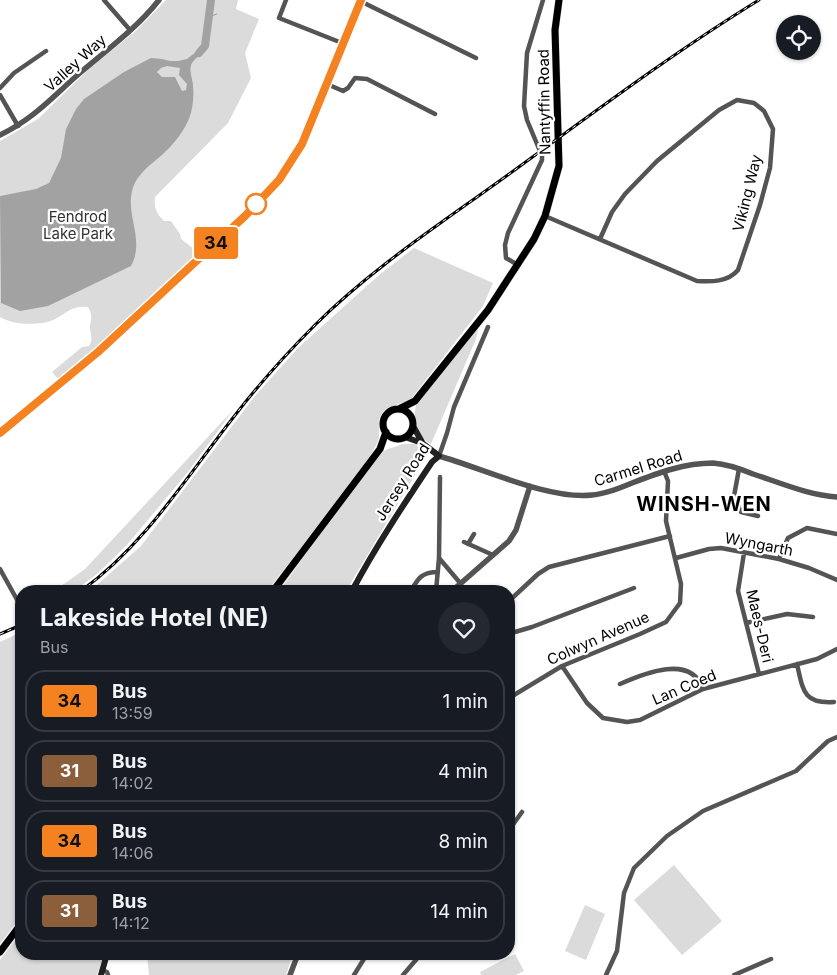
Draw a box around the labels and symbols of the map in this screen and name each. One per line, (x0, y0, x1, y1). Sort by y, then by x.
street label: Valley Way (40, 30, 110, 96)
street label: Nantyffin Road (534, 49, 554, 155)
street label: Viking Way (728, 152, 766, 234)
unlabelled marker (245, 193, 267, 215)
park label: Fendrod Lake Park (43, 207, 114, 243)
line badge: 34 (194, 227, 238, 259)
street label: Jersey Road (371, 440, 433, 524)
street label: Carmel Road (592, 446, 684, 490)
district label: WINSH-WEN (636, 492, 772, 516)
street label: Wyngarth (723, 528, 795, 560)
street label: Maes-Deri (742, 588, 778, 664)
street label: Colwyn Avenue (544, 607, 652, 669)
street label: Lan Coed (649, 665, 719, 709)

